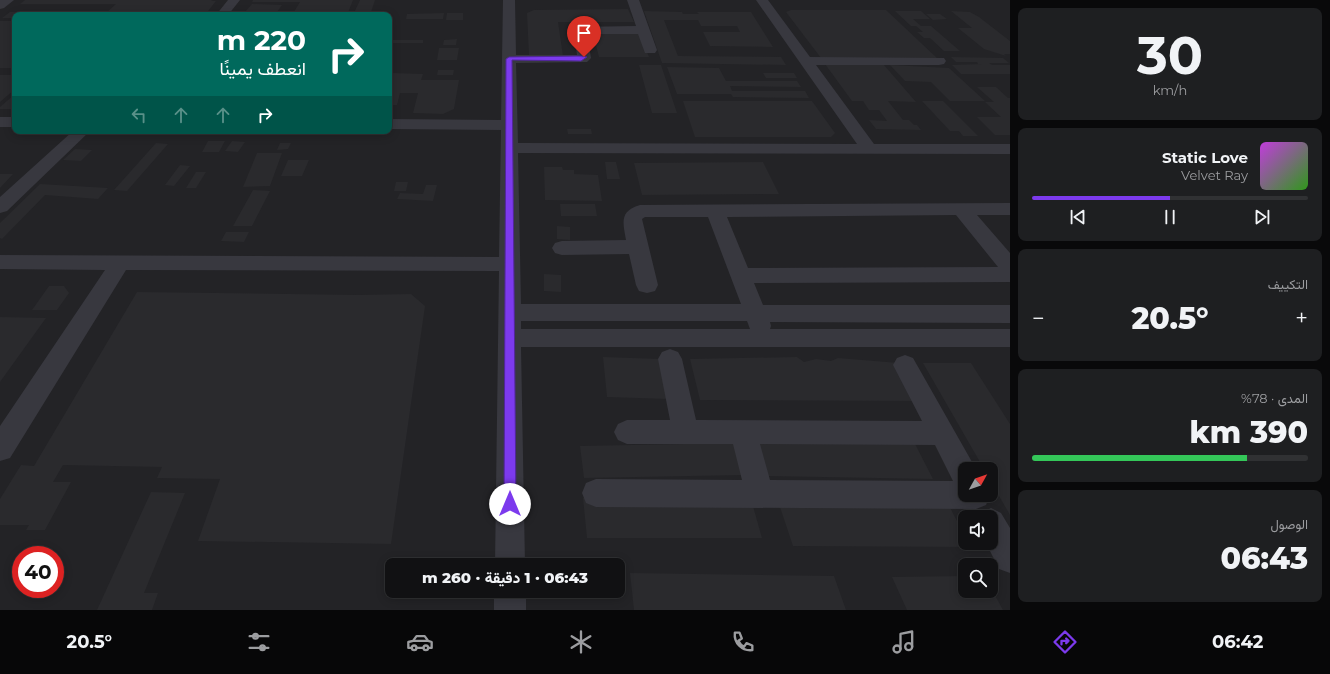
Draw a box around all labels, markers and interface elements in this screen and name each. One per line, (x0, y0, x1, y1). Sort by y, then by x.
pin (567, 16, 601, 57)
icon: arrive (573, 22, 595, 44)
text: 220 m (217, 23, 306, 57)
text: 30 (1137, 24, 1203, 87)
icon: right (320, 28, 372, 80)
text: انعطف يمينًا (220, 58, 306, 80)
text: km/h (1153, 82, 1187, 98)
icon: left (128, 104, 150, 126)
icon: ahead (170, 104, 192, 126)
icon: ahead (212, 104, 234, 126)
icon: right (254, 104, 276, 126)
text: Static Love (1162, 148, 1248, 167)
text: Velvet Ray (1181, 167, 1248, 183)
icon: previous (1067, 206, 1089, 228)
icon: pause (1159, 206, 1181, 228)
icon: next (1251, 206, 1273, 228)
text: التكييف (1268, 276, 1308, 292)
text: 20.5° (1131, 300, 1209, 337)
text: − (1032, 305, 1045, 332)
text: + (1295, 305, 1308, 332)
text: المدى · 78% (1241, 390, 1308, 406)
text: 390 km (1190, 414, 1308, 451)
north arrow (958, 462, 998, 502)
map controls (958, 462, 998, 598)
position arrow (489, 483, 531, 525)
button: sound (958, 510, 998, 550)
text: الوصول (1270, 516, 1308, 532)
text: 06:43 (1221, 540, 1308, 577)
speed limit sign: 40 (12, 546, 64, 598)
button: search (958, 558, 998, 598)
text: 06:43 · 1 دقيقة · 260 m (422, 568, 588, 587)
icon: filters (245, 628, 273, 656)
icon: car (406, 628, 434, 656)
icon: climate (567, 628, 595, 656)
icon: phone (729, 628, 757, 656)
icon: music (890, 628, 918, 656)
icon: directions (1051, 628, 1079, 656)
text: 20.5° (67, 631, 112, 653)
text: 06:42 (1212, 631, 1263, 653)

